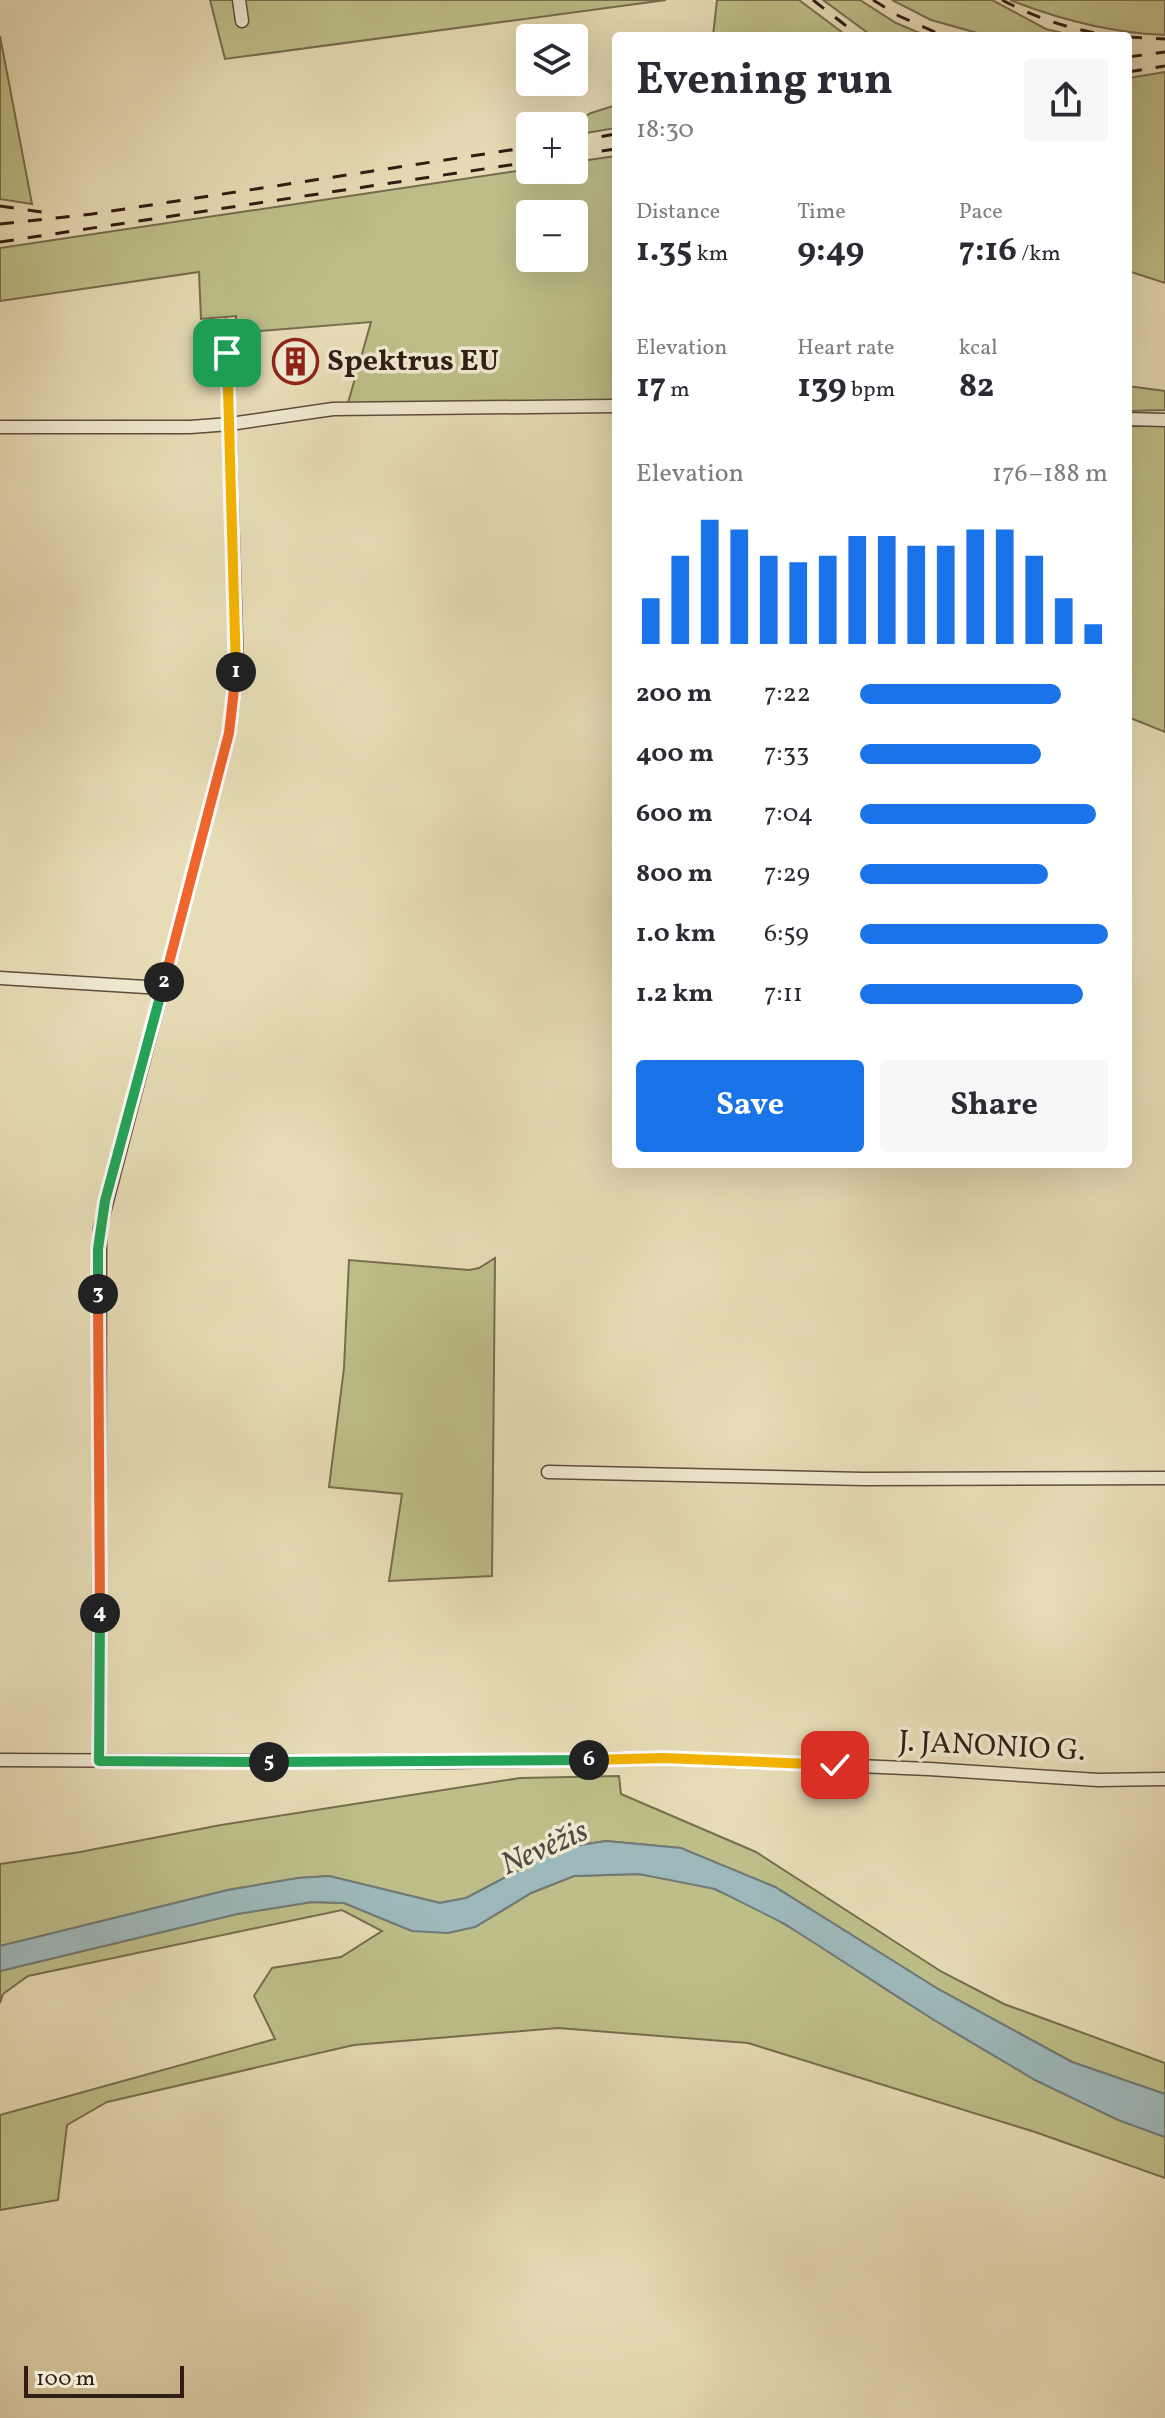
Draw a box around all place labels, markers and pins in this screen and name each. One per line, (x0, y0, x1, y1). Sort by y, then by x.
pin (193, 319, 261, 387)
building icon: Spektrus EU (272, 338, 320, 386)
place label: Spektrus EU (327, 341, 499, 383)
pin: 1 (216, 652, 256, 692)
pin: 2 (144, 962, 184, 1002)
pin: 3 (78, 1274, 118, 1314)
pin: 4 (80, 1593, 120, 1633)
pin (801, 1731, 869, 1799)
pin: 6 (569, 1740, 609, 1780)
pin: 5 (249, 1742, 289, 1782)

